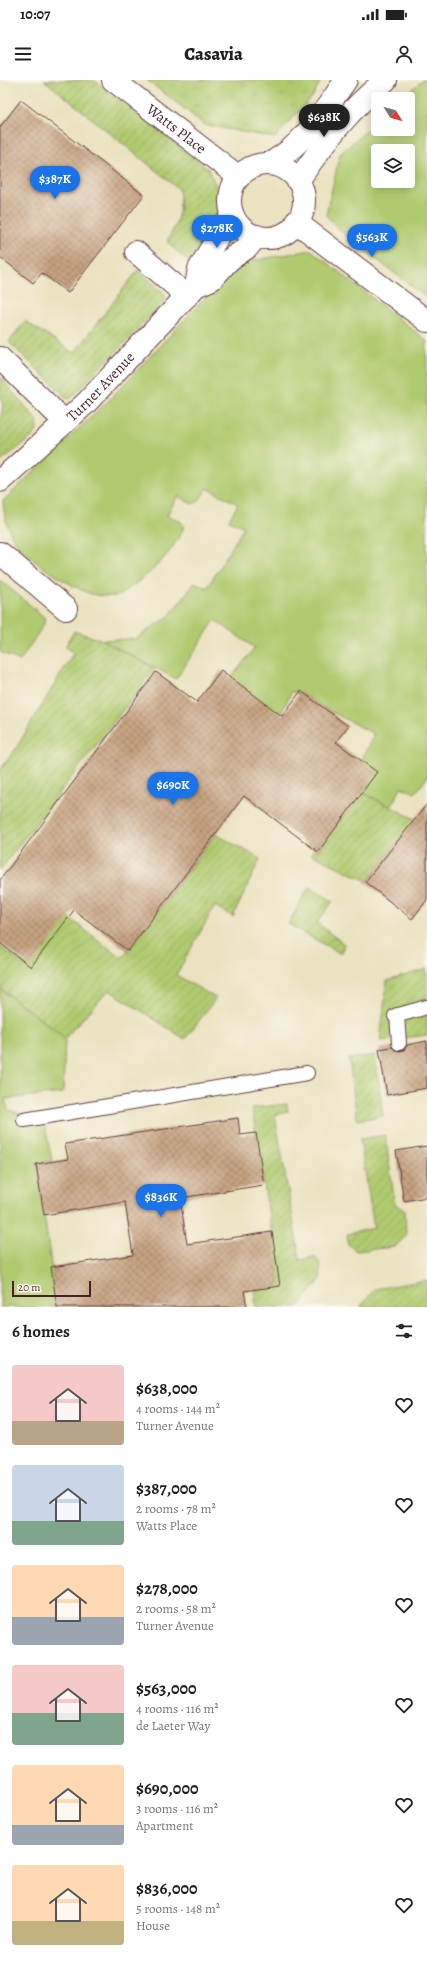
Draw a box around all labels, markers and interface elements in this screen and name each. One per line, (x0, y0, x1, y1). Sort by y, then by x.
text: 10:07 (20, 4, 50, 24)
text: Casavia (184, 42, 243, 66)
icon: menu (12, 43, 34, 65)
icon: person (393, 43, 415, 65)
north arrow (371, 92, 415, 136)
map controls (371, 92, 415, 188)
street label: Watts Place (142, 99, 211, 158)
pin: $638K (296, 104, 352, 138)
text: $638K (308, 108, 340, 125)
button: layers (371, 144, 415, 188)
pin: $387K (27, 166, 83, 200)
text: $387K (39, 170, 71, 187)
pin: $278K (189, 215, 245, 249)
text: $278K (201, 219, 233, 236)
pin: $563K (344, 224, 400, 258)
text: $563K (356, 228, 388, 245)
street label: Turner Avenue (62, 347, 139, 426)
pin: $690K (145, 772, 201, 806)
text: $690K (156, 776, 190, 793)
pin: $836K (133, 1184, 189, 1218)
text: $836K (145, 1188, 177, 1205)
scale bar (12, 1279, 91, 1298)
text: 20 m (18, 1280, 40, 1295)
text: 6 homes (12, 1320, 70, 1343)
icon: filters (393, 1320, 415, 1342)
text: $638,000 (136, 1377, 198, 1400)
icon: home (44, 1381, 92, 1429)
icon: heart (393, 1394, 415, 1416)
text: 4 rooms · 144 m² (136, 1400, 220, 1417)
text: Turner Avenue (136, 1417, 214, 1434)
text: $387,000 (136, 1477, 197, 1500)
icon: home (44, 1481, 92, 1529)
icon: heart (393, 1494, 415, 1516)
text: 2 rooms · 78 m² (136, 1500, 216, 1517)
text: Watts Place (136, 1517, 197, 1534)
text: $278,000 (136, 1577, 198, 1600)
icon: home (44, 1581, 92, 1629)
icon: heart (393, 1594, 415, 1616)
text: 2 rooms · 58 m² (136, 1600, 216, 1617)
text: Turner Avenue (136, 1617, 214, 1634)
text: $563,000 (136, 1677, 197, 1700)
icon: home (44, 1681, 92, 1729)
icon: heart (393, 1694, 415, 1716)
text: 4 rooms · 116 m² (136, 1700, 219, 1717)
text: de Laeter Way (136, 1717, 210, 1734)
text: $690,000 (136, 1777, 199, 1800)
icon: home (44, 1781, 92, 1829)
icon: heart (393, 1794, 415, 1816)
text: 3 rooms · 116 m² (136, 1800, 218, 1817)
text: Apartment (136, 1817, 194, 1834)
text: $836,000 (136, 1877, 198, 1900)
icon: home (44, 1881, 92, 1929)
icon: heart (393, 1894, 415, 1916)
text: 5 rooms · 148 m² (136, 1900, 220, 1917)
text: House (136, 1917, 170, 1934)

